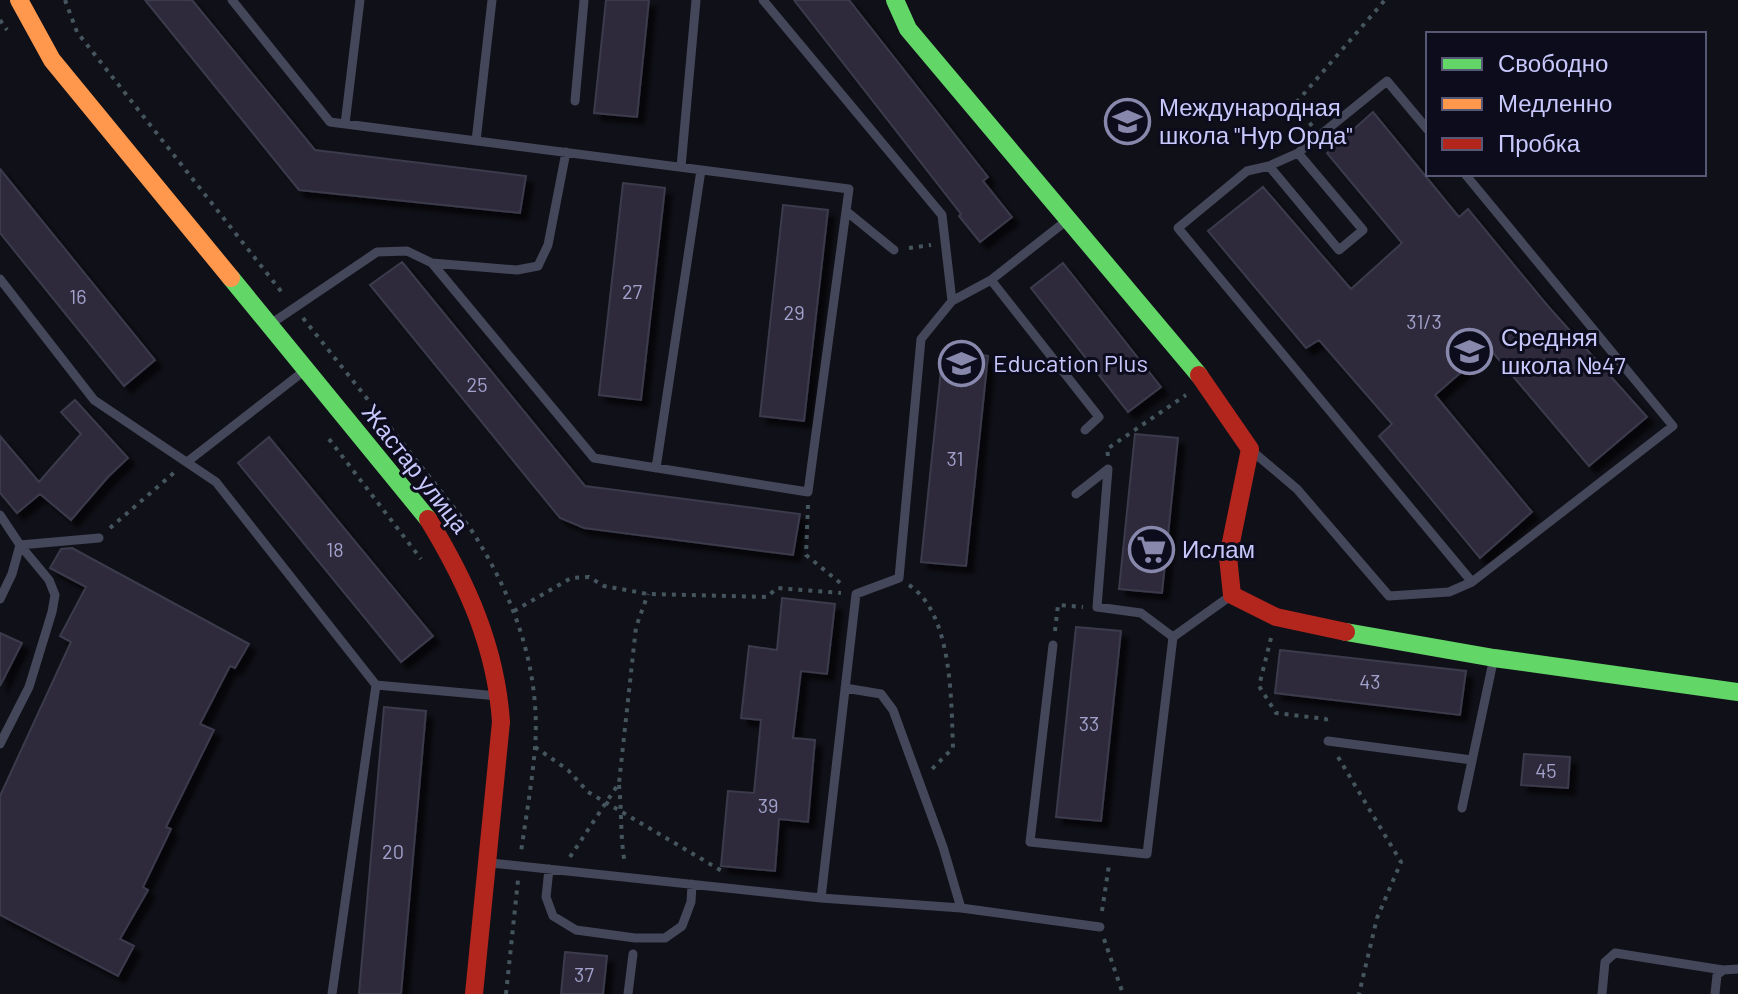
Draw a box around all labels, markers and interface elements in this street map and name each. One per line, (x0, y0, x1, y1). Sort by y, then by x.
legend (1426, 32, 1706, 176)
text: Свободно (1498, 48, 1608, 77)
text: Медленно (1498, 88, 1612, 117)
place label: Международная школа "Нур Орда" (1159, 92, 1353, 149)
school or university icon: Международная школа "Нур Орда" (1104, 98, 1152, 146)
text: Пробка (1498, 128, 1581, 157)
house number: 27 (622, 279, 643, 303)
house number: 16 (69, 284, 87, 308)
house number: 29 (783, 300, 805, 324)
house number: 31/3 (1406, 309, 1442, 333)
place label: Средняя школа №47 (1501, 322, 1626, 379)
school or university icon: Средняя школа №47 (1446, 328, 1494, 376)
school or university icon: Education Plus (938, 340, 986, 388)
place label: Education Plus (993, 348, 1148, 377)
house number: 25 (467, 372, 488, 396)
street label: Жастар улица (357, 398, 476, 539)
house number: 31 (946, 446, 964, 470)
supermarket icon: Ислам (1127, 526, 1175, 574)
place label: Ислам (1182, 534, 1255, 563)
house number: 18 (326, 537, 344, 561)
house number: 43 (1359, 669, 1381, 693)
house number: 33 (1079, 711, 1099, 735)
house number: 45 (1535, 758, 1557, 782)
house number: 39 (758, 793, 778, 817)
house number: 20 (382, 839, 404, 863)
house number: 37 (574, 962, 594, 986)

